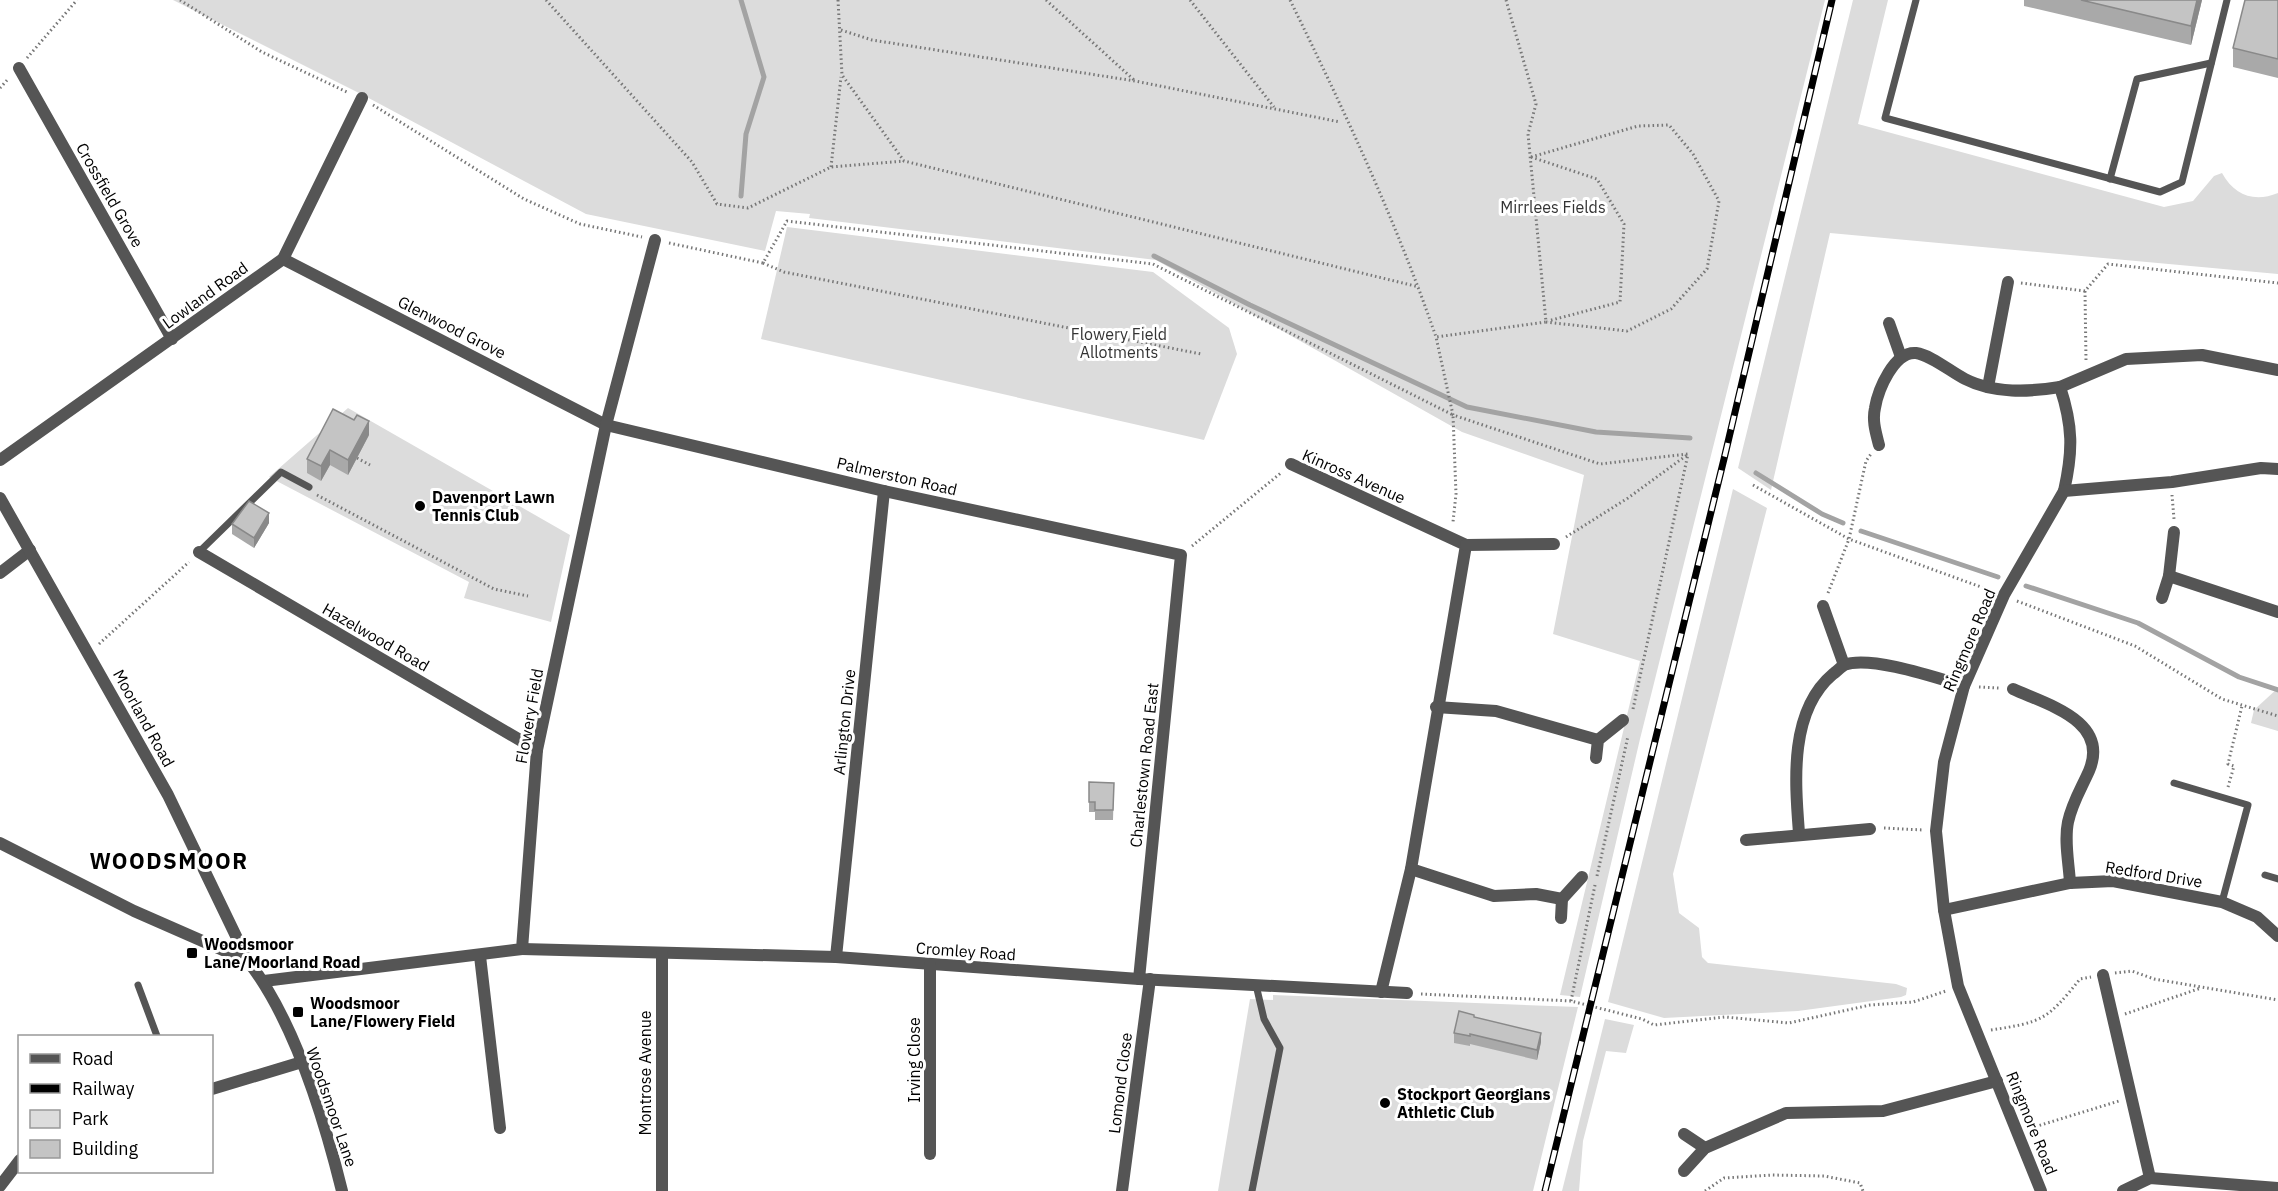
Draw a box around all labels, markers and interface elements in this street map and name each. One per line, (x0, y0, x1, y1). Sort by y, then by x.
street label: Crossfield Grove (72, 139, 148, 251)
park label: Mirrlees Fields (1500, 197, 1606, 217)
street label: Lowland Road (158, 257, 252, 333)
street label: Glenwood Grove (395, 291, 510, 363)
park label: Flowery Field Allotments (1071, 324, 1167, 362)
street label: Kinross Avenue (1299, 444, 1409, 508)
street label: Palmerston Road (835, 452, 959, 500)
place label: Davenport Lawn Tennis Club (432, 487, 555, 525)
marker: Davenport Lawn Tennis Club (413, 499, 427, 513)
street label: Ringmore Road (1938, 586, 2000, 694)
street label: Hazelwood Road (319, 598, 433, 676)
street label: Moorland Road (109, 666, 179, 770)
street label: Flowery Field (511, 667, 547, 765)
street label: Arlington Drive (828, 668, 860, 776)
street label: Charlestown Road East (1125, 682, 1163, 848)
district label: WOODSMOOR (89, 846, 249, 875)
street label: Redford Drive (2104, 856, 2204, 892)
place label: Woodsmoor Lane/Moorland Road (204, 934, 361, 972)
street label: Cromley Road (915, 938, 1017, 964)
marker: Woodsmoor Lane/Moorland Road (185, 946, 199, 960)
place label: Woodsmoor Lane/Flowery Field (310, 993, 455, 1031)
marker: Woodsmoor Lane/Flowery Field (291, 1005, 305, 1019)
street label: Montrose Avenue (635, 1010, 655, 1136)
street label: Irving Close (904, 1017, 924, 1103)
street label: Lomond Close (1104, 1031, 1136, 1135)
legend (18, 1035, 213, 1173)
street label: Woodsmoor Lane (302, 1045, 362, 1170)
text: Road (72, 1047, 113, 1070)
street label: Ringmore Road (2002, 1068, 2062, 1178)
text: Railway (72, 1077, 134, 1100)
place label: Stockport Georgians Athletic Club (1397, 1084, 1551, 1122)
marker: Stockport Georgians Athletic Club (1378, 1096, 1392, 1110)
text: Park (72, 1107, 109, 1130)
text: Building (72, 1137, 139, 1160)

